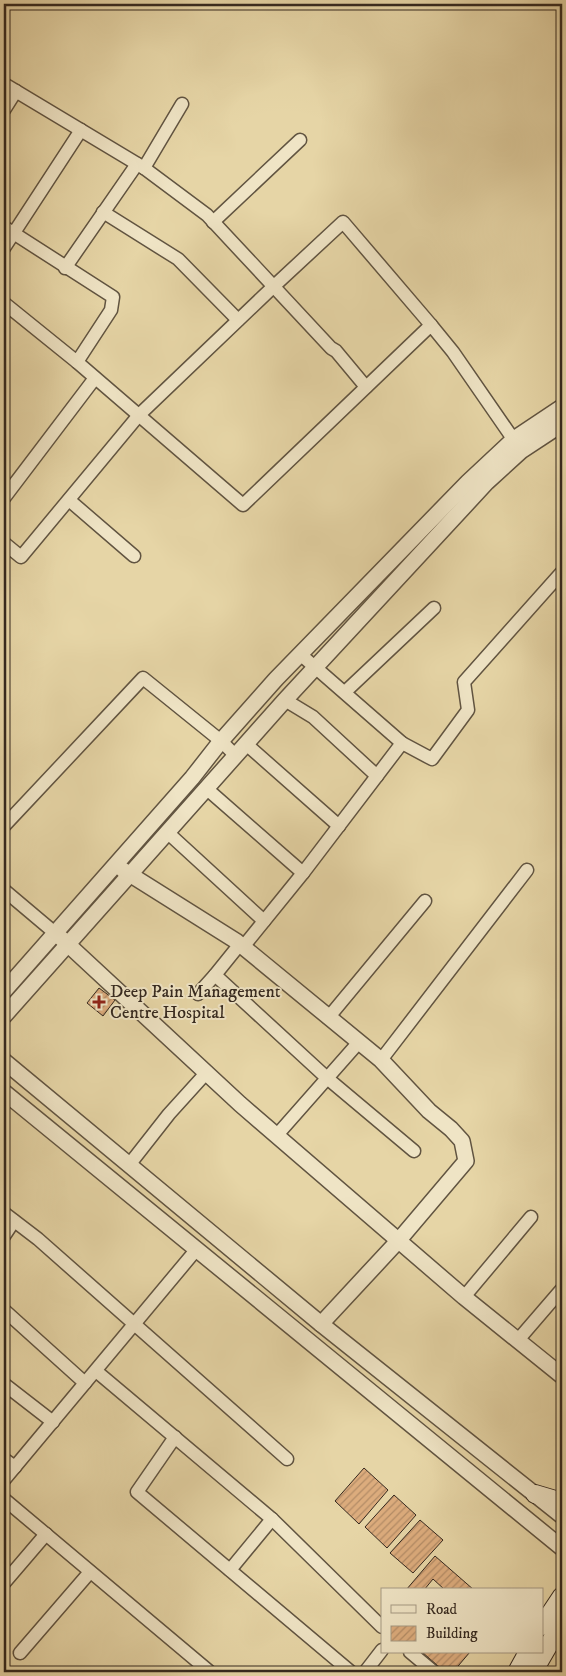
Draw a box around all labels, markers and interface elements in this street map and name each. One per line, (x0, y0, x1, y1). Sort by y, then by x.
place label: Deep Pain Management Centre Hospital (110, 981, 281, 1024)
marker: Deep Pain Management Centre Hospital (92, 995, 106, 1009)
legend (381, 1588, 544, 1654)
text: Road (426, 1600, 458, 1619)
text: Building (426, 1624, 478, 1643)

